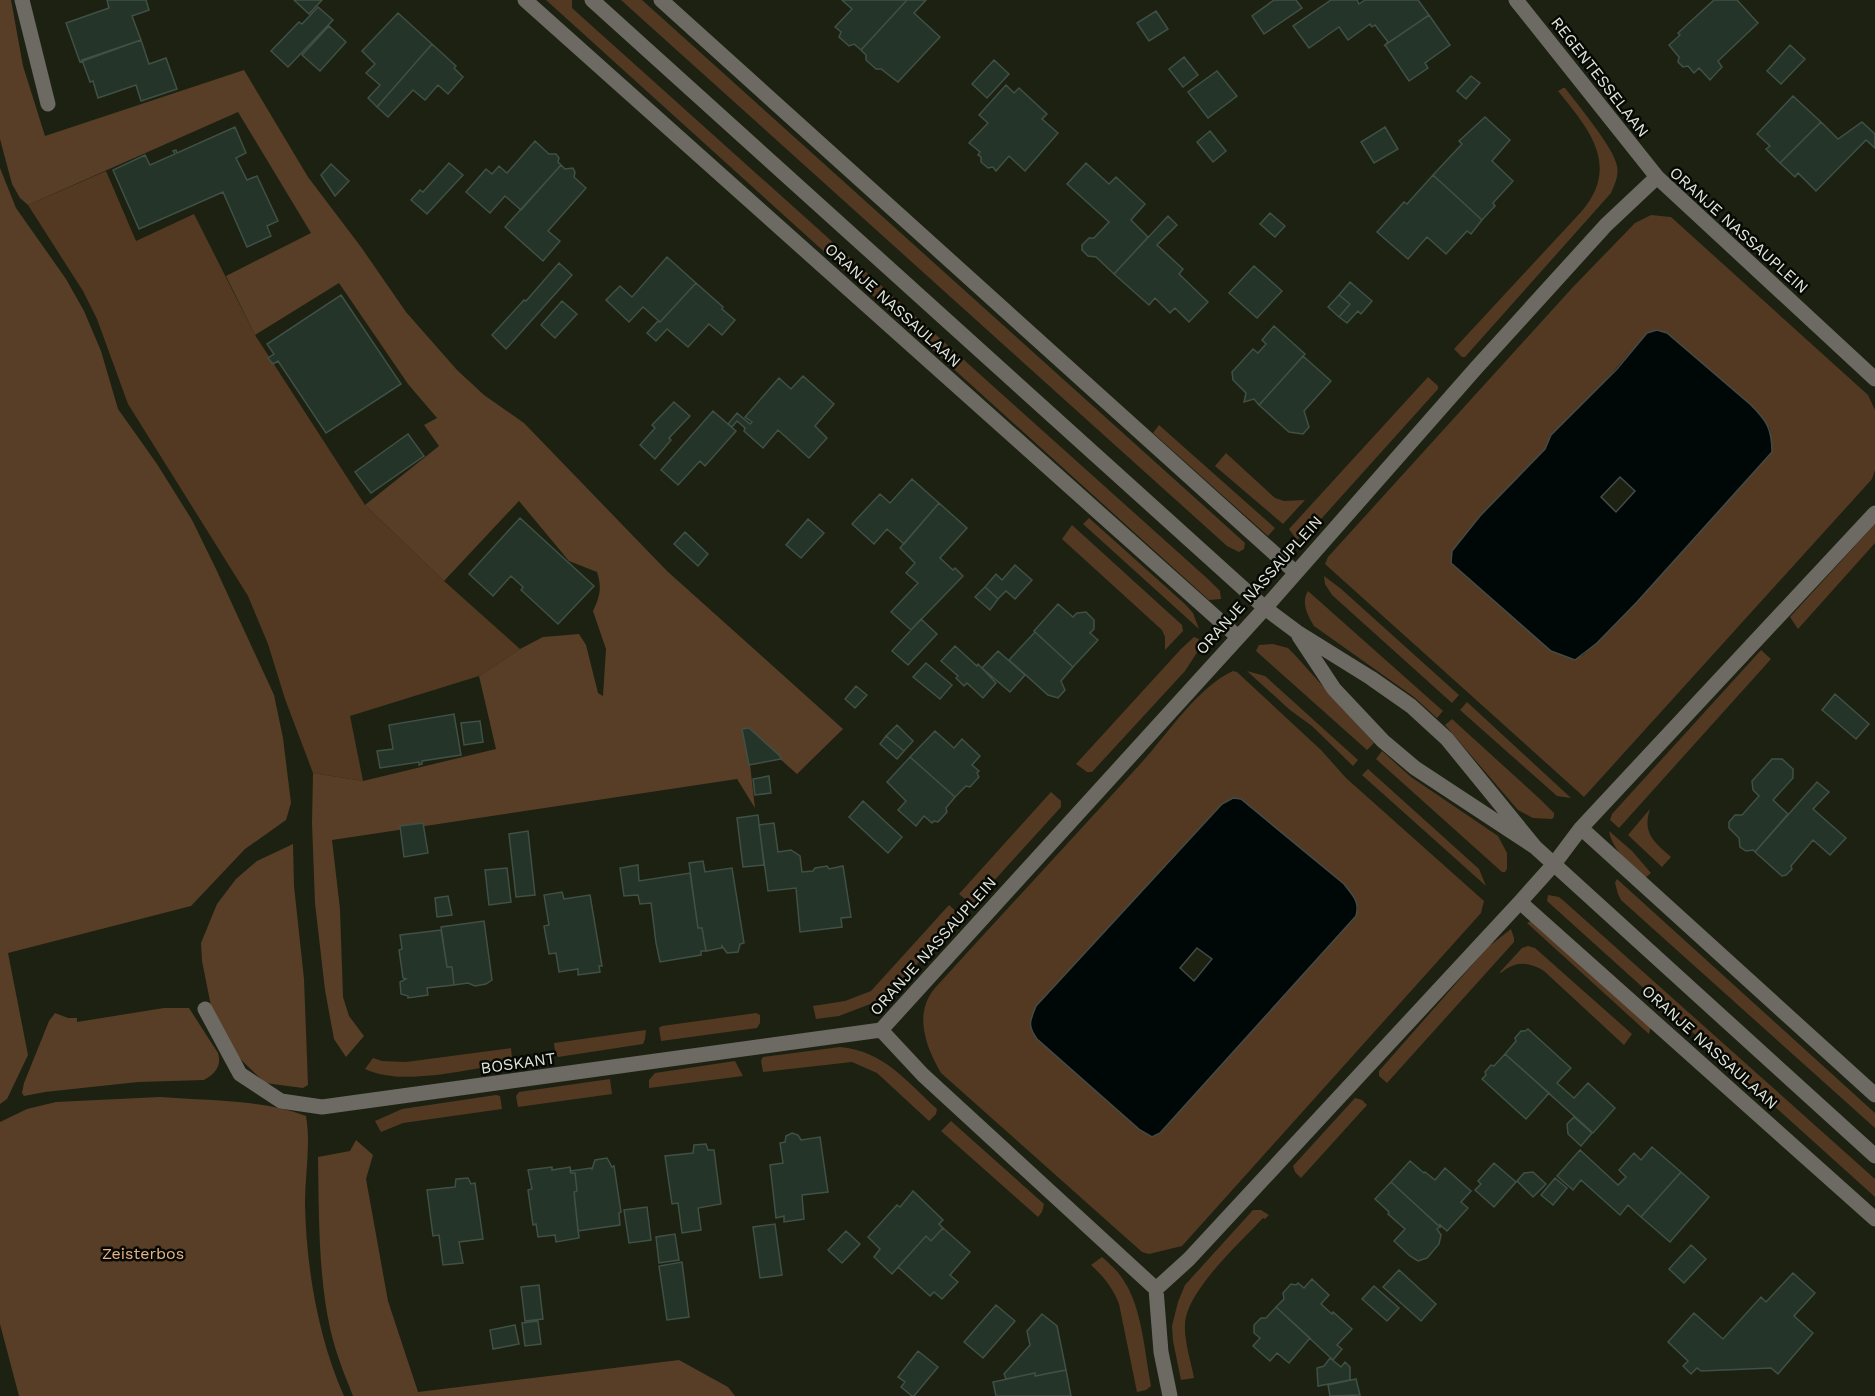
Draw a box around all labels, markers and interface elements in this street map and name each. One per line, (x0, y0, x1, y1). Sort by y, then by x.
street label: REGENTESSELAAN (1547, 13, 1653, 141)
street label: ORANJE NASSAUPLEIN (1666, 163, 1812, 297)
street label: ORANJE NASSAULAAN (821, 239, 965, 371)
street label: ORANJE NASSAUPLEIN (1192, 512, 1326, 658)
street label: ORANJE NASSAUPLEIN (866, 873, 1000, 1019)
street label: ORANJE NASSAULAAN (1638, 981, 1782, 1113)
street label: BOSKANT (479, 1048, 557, 1078)
park label: Zeisterbos (102, 1244, 184, 1263)

